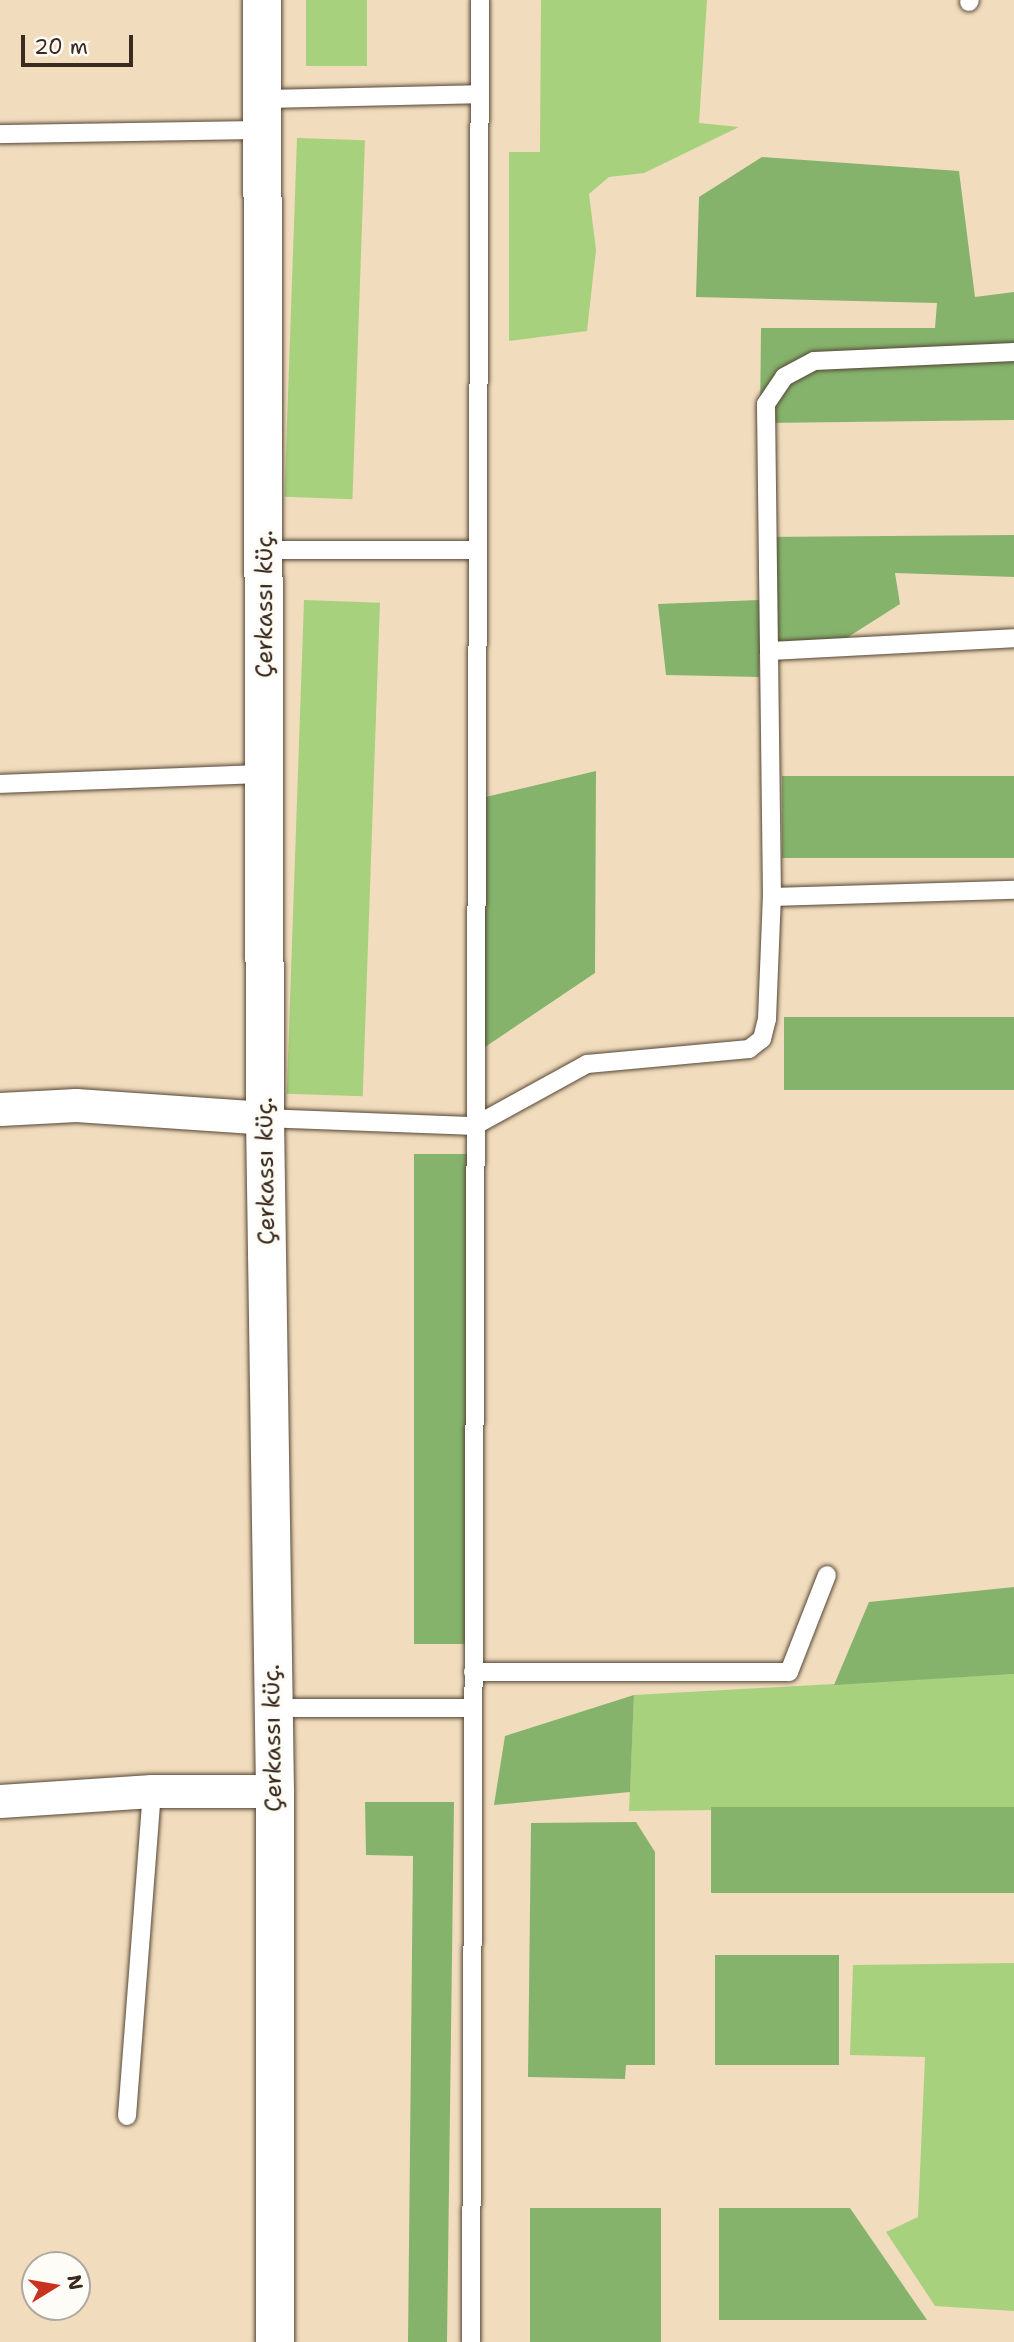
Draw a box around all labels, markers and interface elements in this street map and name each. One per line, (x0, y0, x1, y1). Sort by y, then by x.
scale bar (24, 21, 136, 65)
text: 20 m (34, 33, 88, 61)
street label: Çerkassı küç. (251, 530, 279, 678)
street label: Çerkassı küç. (250, 1097, 282, 1245)
street label: Çerkassı küç. (257, 1664, 289, 1812)
north arrow (21, 2251, 91, 2321)
text: N (61, 2273, 89, 2292)

